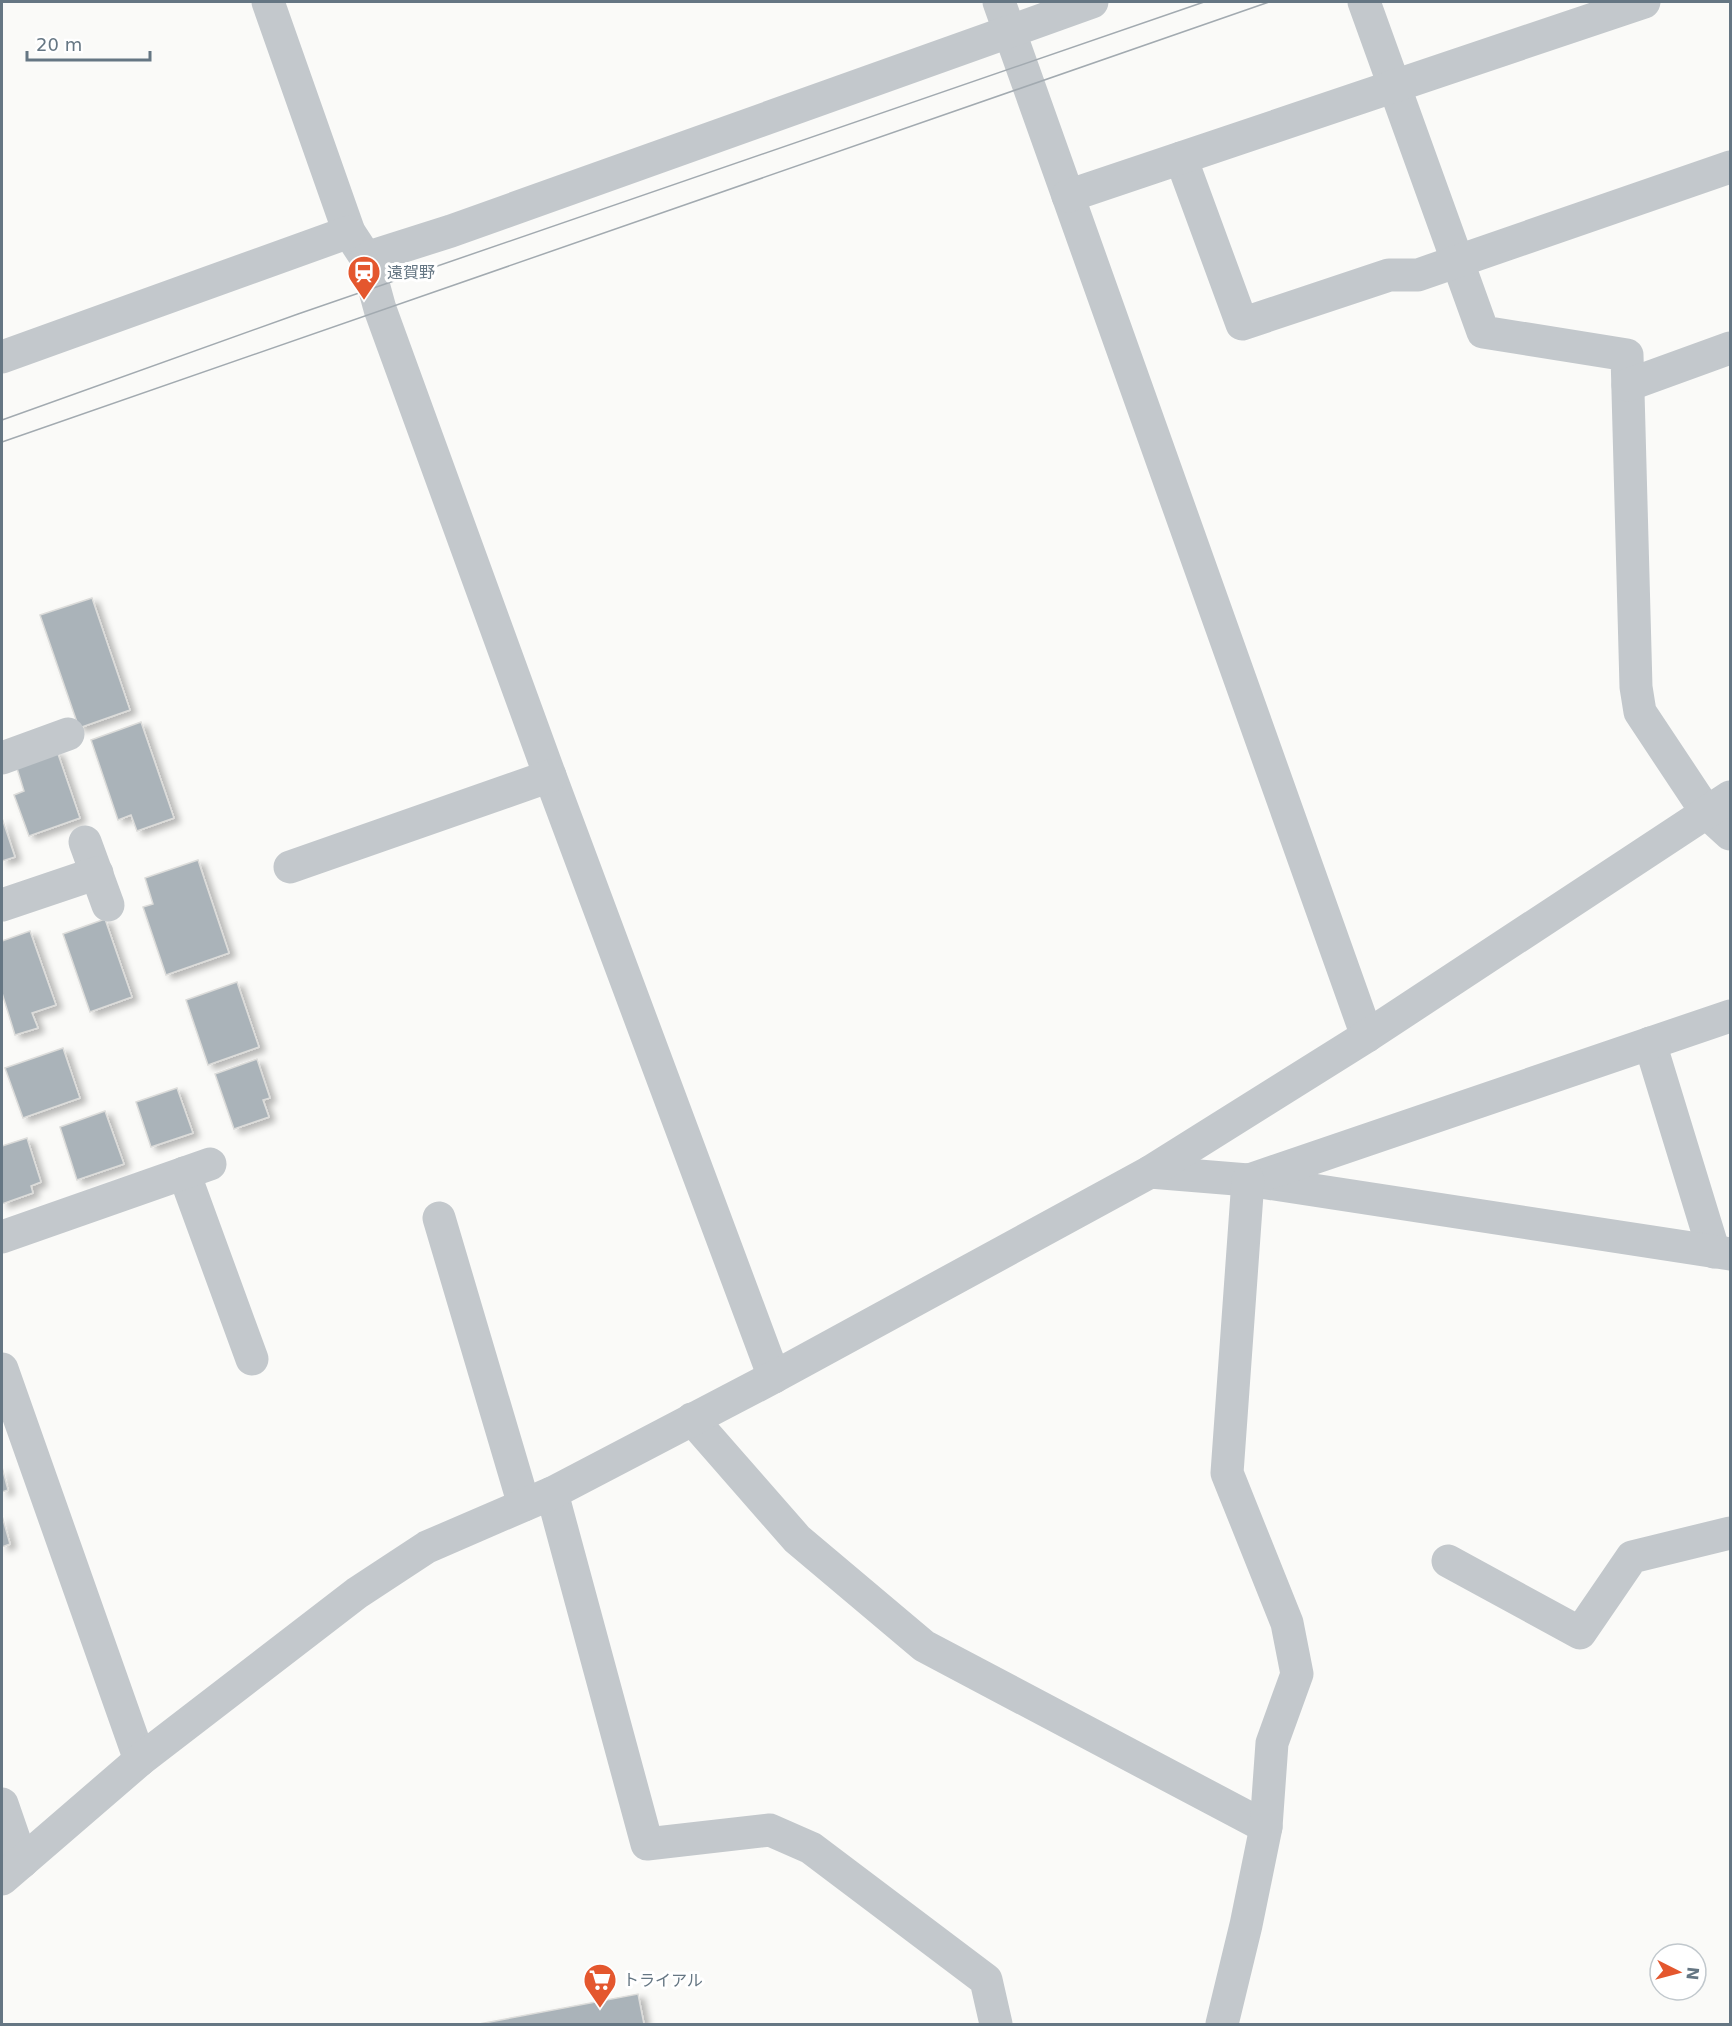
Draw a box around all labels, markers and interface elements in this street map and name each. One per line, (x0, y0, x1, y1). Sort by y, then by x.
scale bar (27, 24, 150, 62)
text: 20 m (36, 34, 82, 55)
station icon: 遠賀野 (346, 254, 382, 301)
place label: 遠賀野 (387, 263, 435, 282)
north arrow (1648, 1942, 1708, 2002)
supermarket icon: トライアル (582, 1962, 618, 2009)
text: N (1682, 1966, 1703, 1981)
place label: トライアル (623, 1971, 703, 1990)

